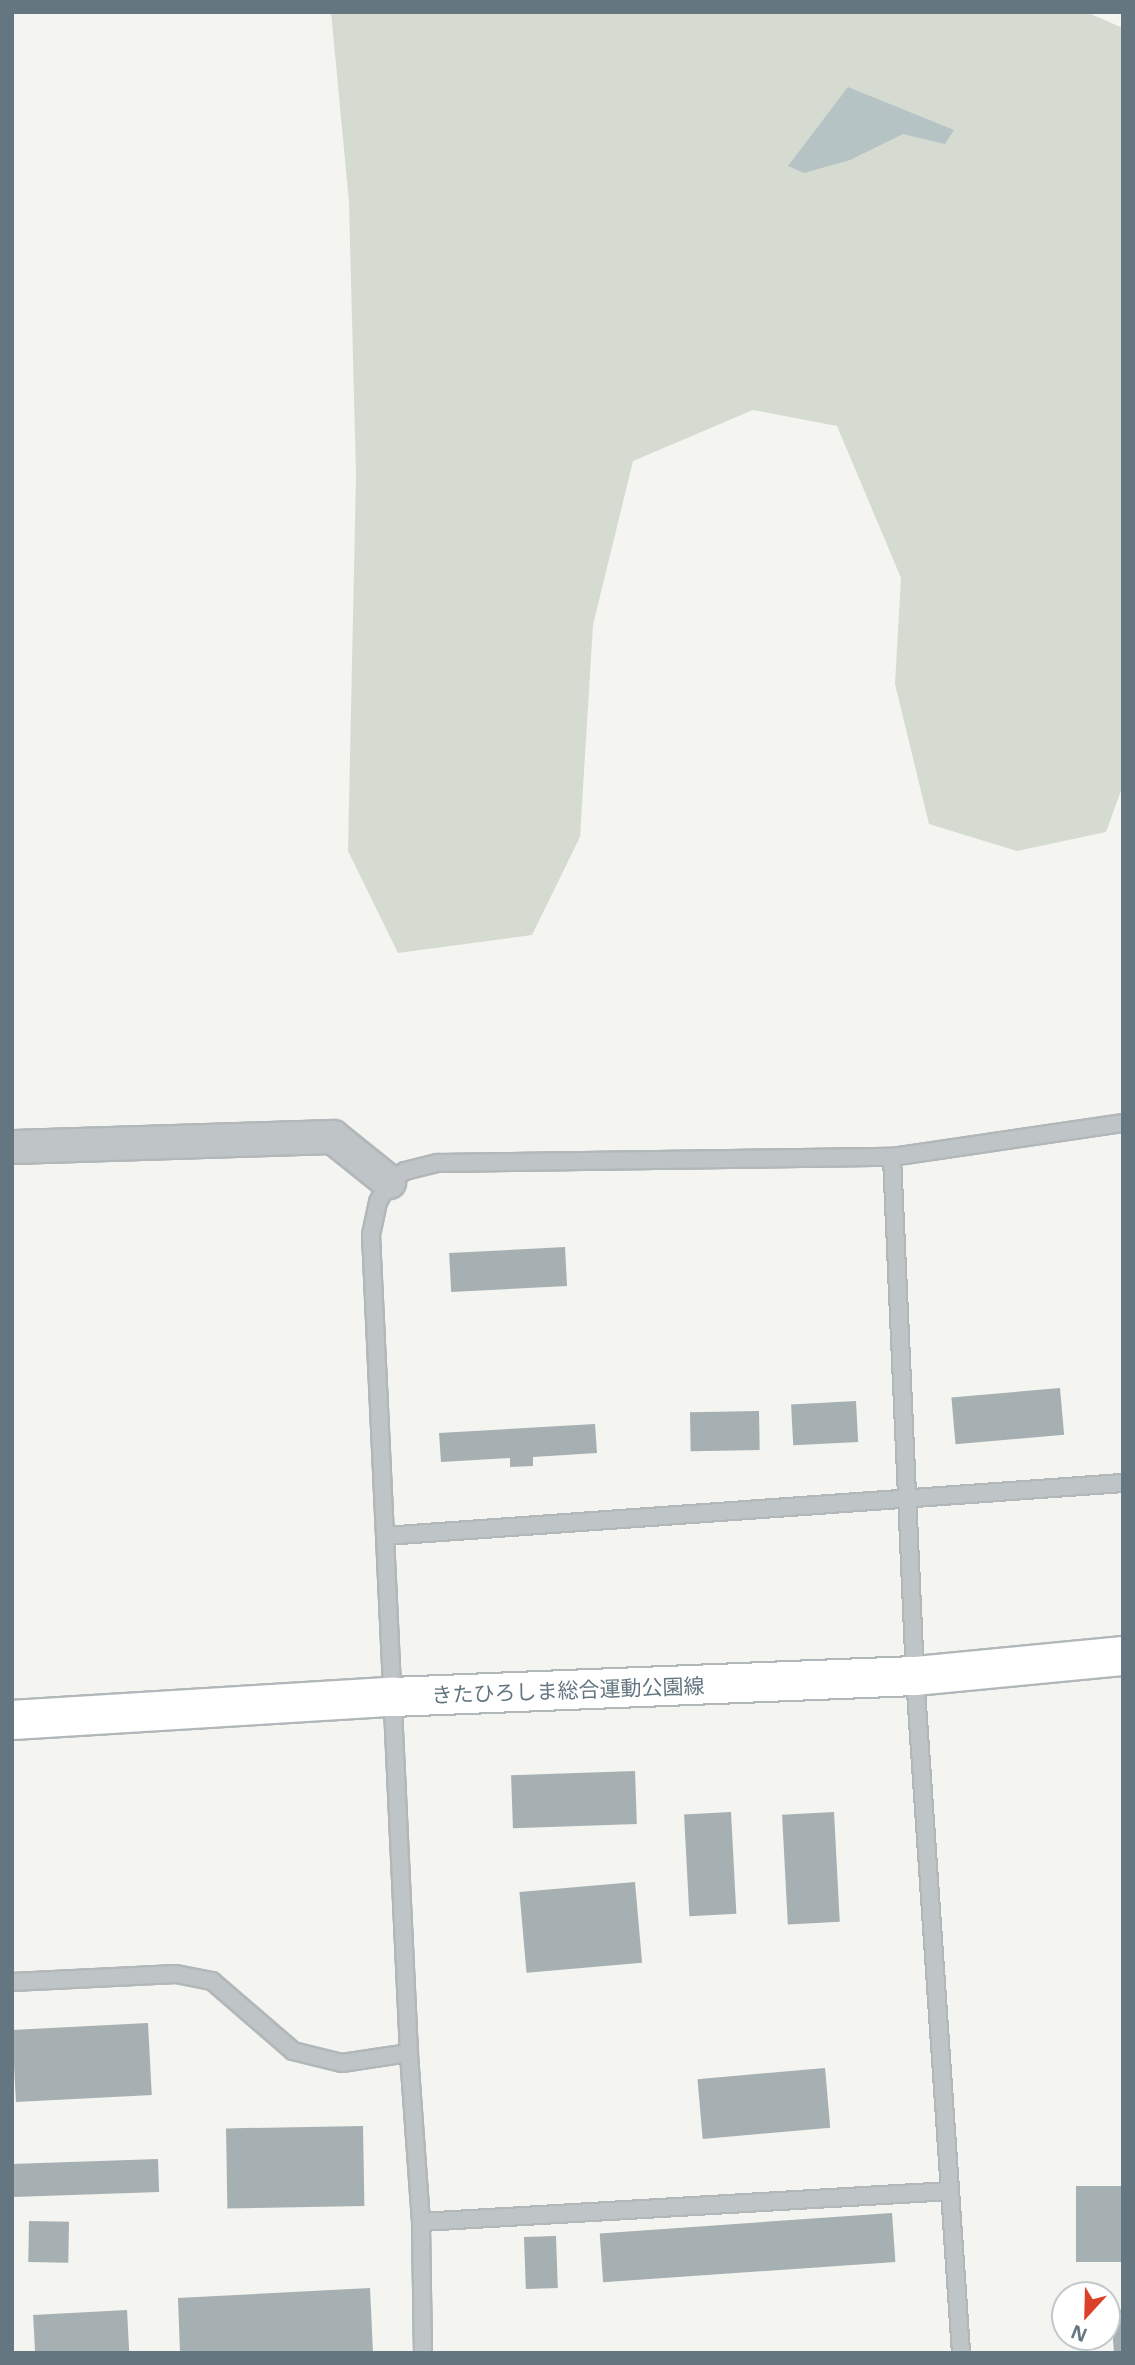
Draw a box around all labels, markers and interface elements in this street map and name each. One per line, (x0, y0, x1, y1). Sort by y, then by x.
street label: きたひろしま総合運動公園線 (431, 1673, 705, 1707)
north arrow (1051, 2281, 1121, 2351)
text: N (1067, 2319, 1091, 2349)

